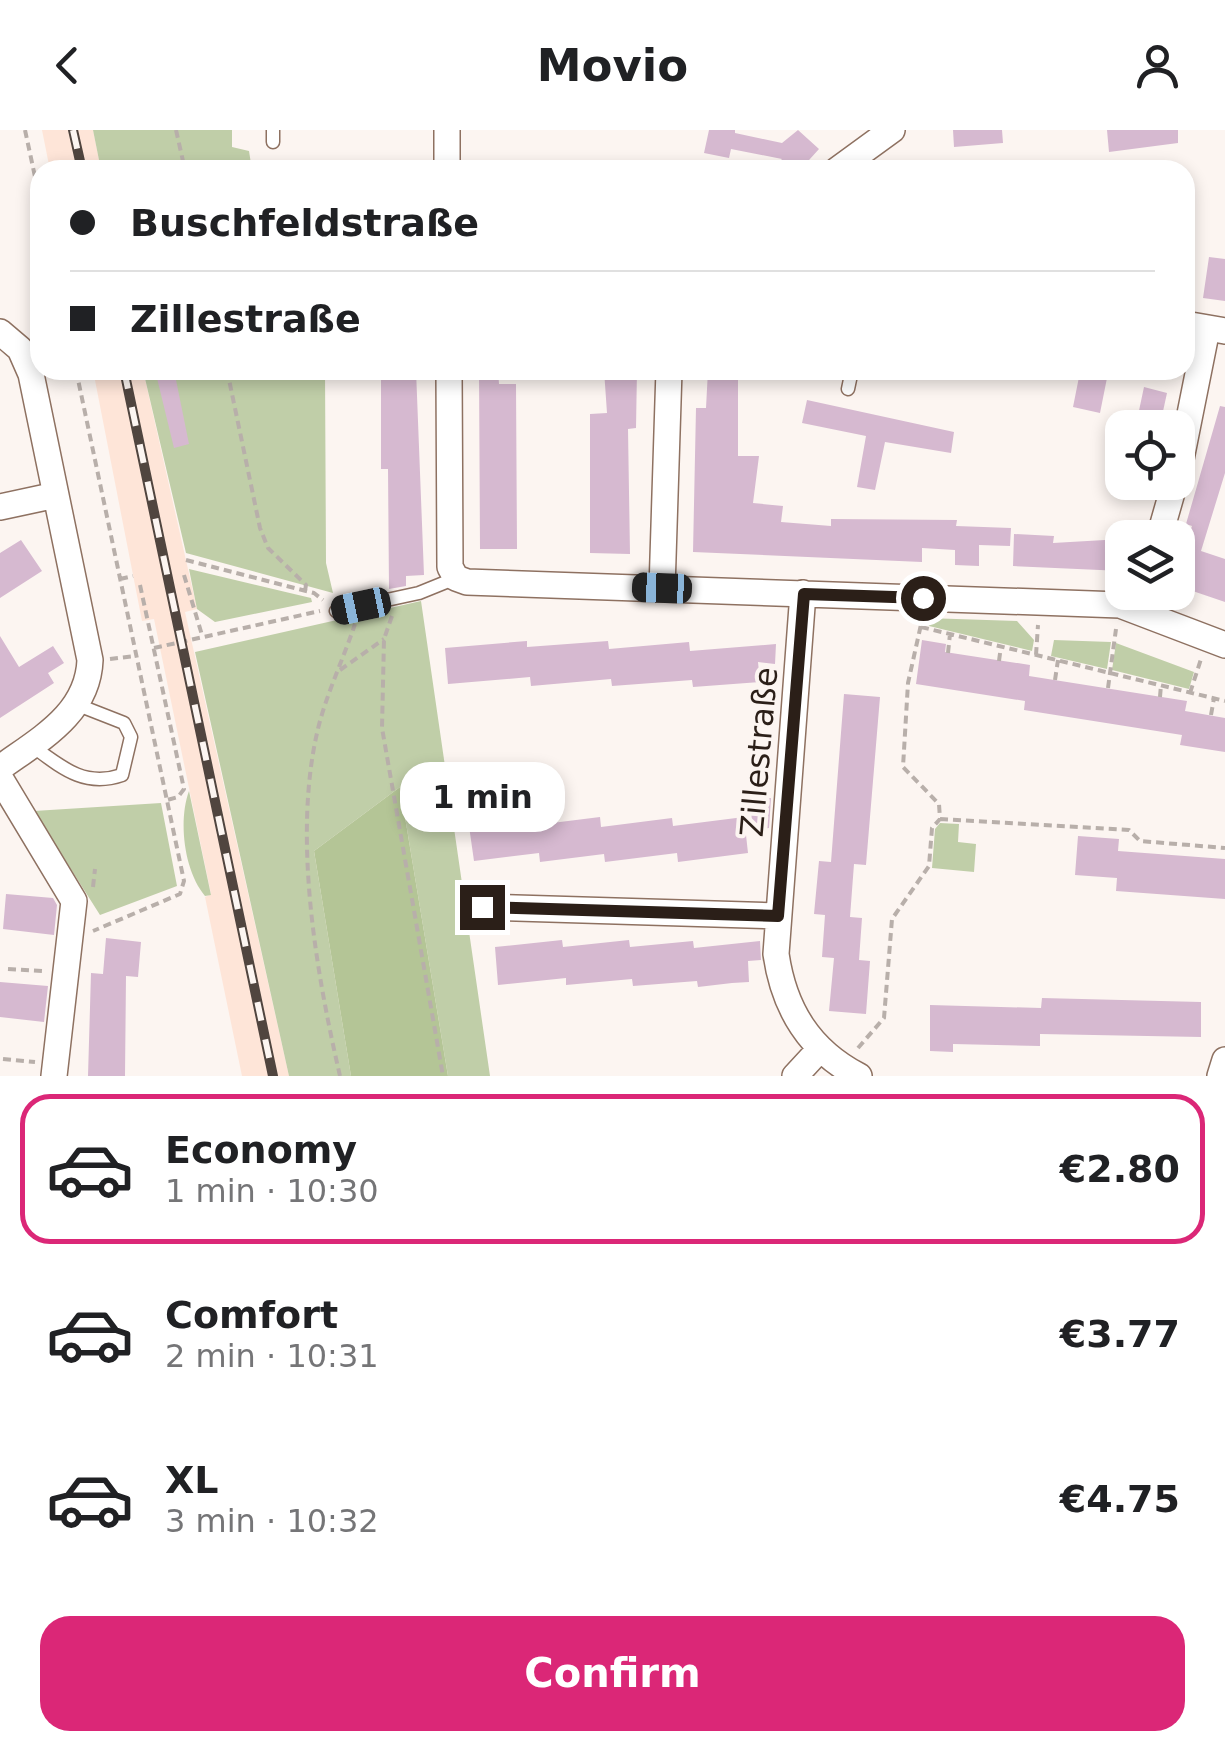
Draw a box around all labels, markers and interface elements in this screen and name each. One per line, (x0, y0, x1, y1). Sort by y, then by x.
icon: back (40, 38, 95, 93)
icon: person (1130, 38, 1185, 93)
text: Movio (537, 39, 688, 92)
text: Buschfeldstraße (130, 201, 479, 245)
text: Zillestraße (130, 297, 361, 341)
map controls (1105, 410, 1195, 610)
button: locate (1105, 410, 1195, 500)
button: layers (1105, 520, 1195, 610)
car (631, 572, 693, 604)
route start (901, 576, 946, 621)
car (329, 585, 393, 627)
street label: Zillestraße (733, 666, 785, 838)
callout: 1 min (400, 762, 564, 832)
text: 1 min (432, 778, 533, 816)
route end (460, 885, 505, 930)
icon: car (45, 1124, 135, 1214)
text: Economy (165, 1128, 357, 1172)
text: €2.80 (1060, 1147, 1180, 1191)
text: 1 min · 10:30 (165, 1172, 379, 1210)
icon: car (45, 1289, 135, 1379)
text: Comfort (165, 1293, 338, 1337)
text: €3.77 (1060, 1312, 1180, 1356)
text: 2 min · 10:31 (165, 1337, 379, 1375)
icon: car (45, 1454, 135, 1544)
text: XL (165, 1458, 219, 1502)
text: €4.75 (1060, 1477, 1180, 1521)
text: 3 min · 10:32 (165, 1502, 379, 1540)
button: Confirm (40, 1616, 1185, 1731)

